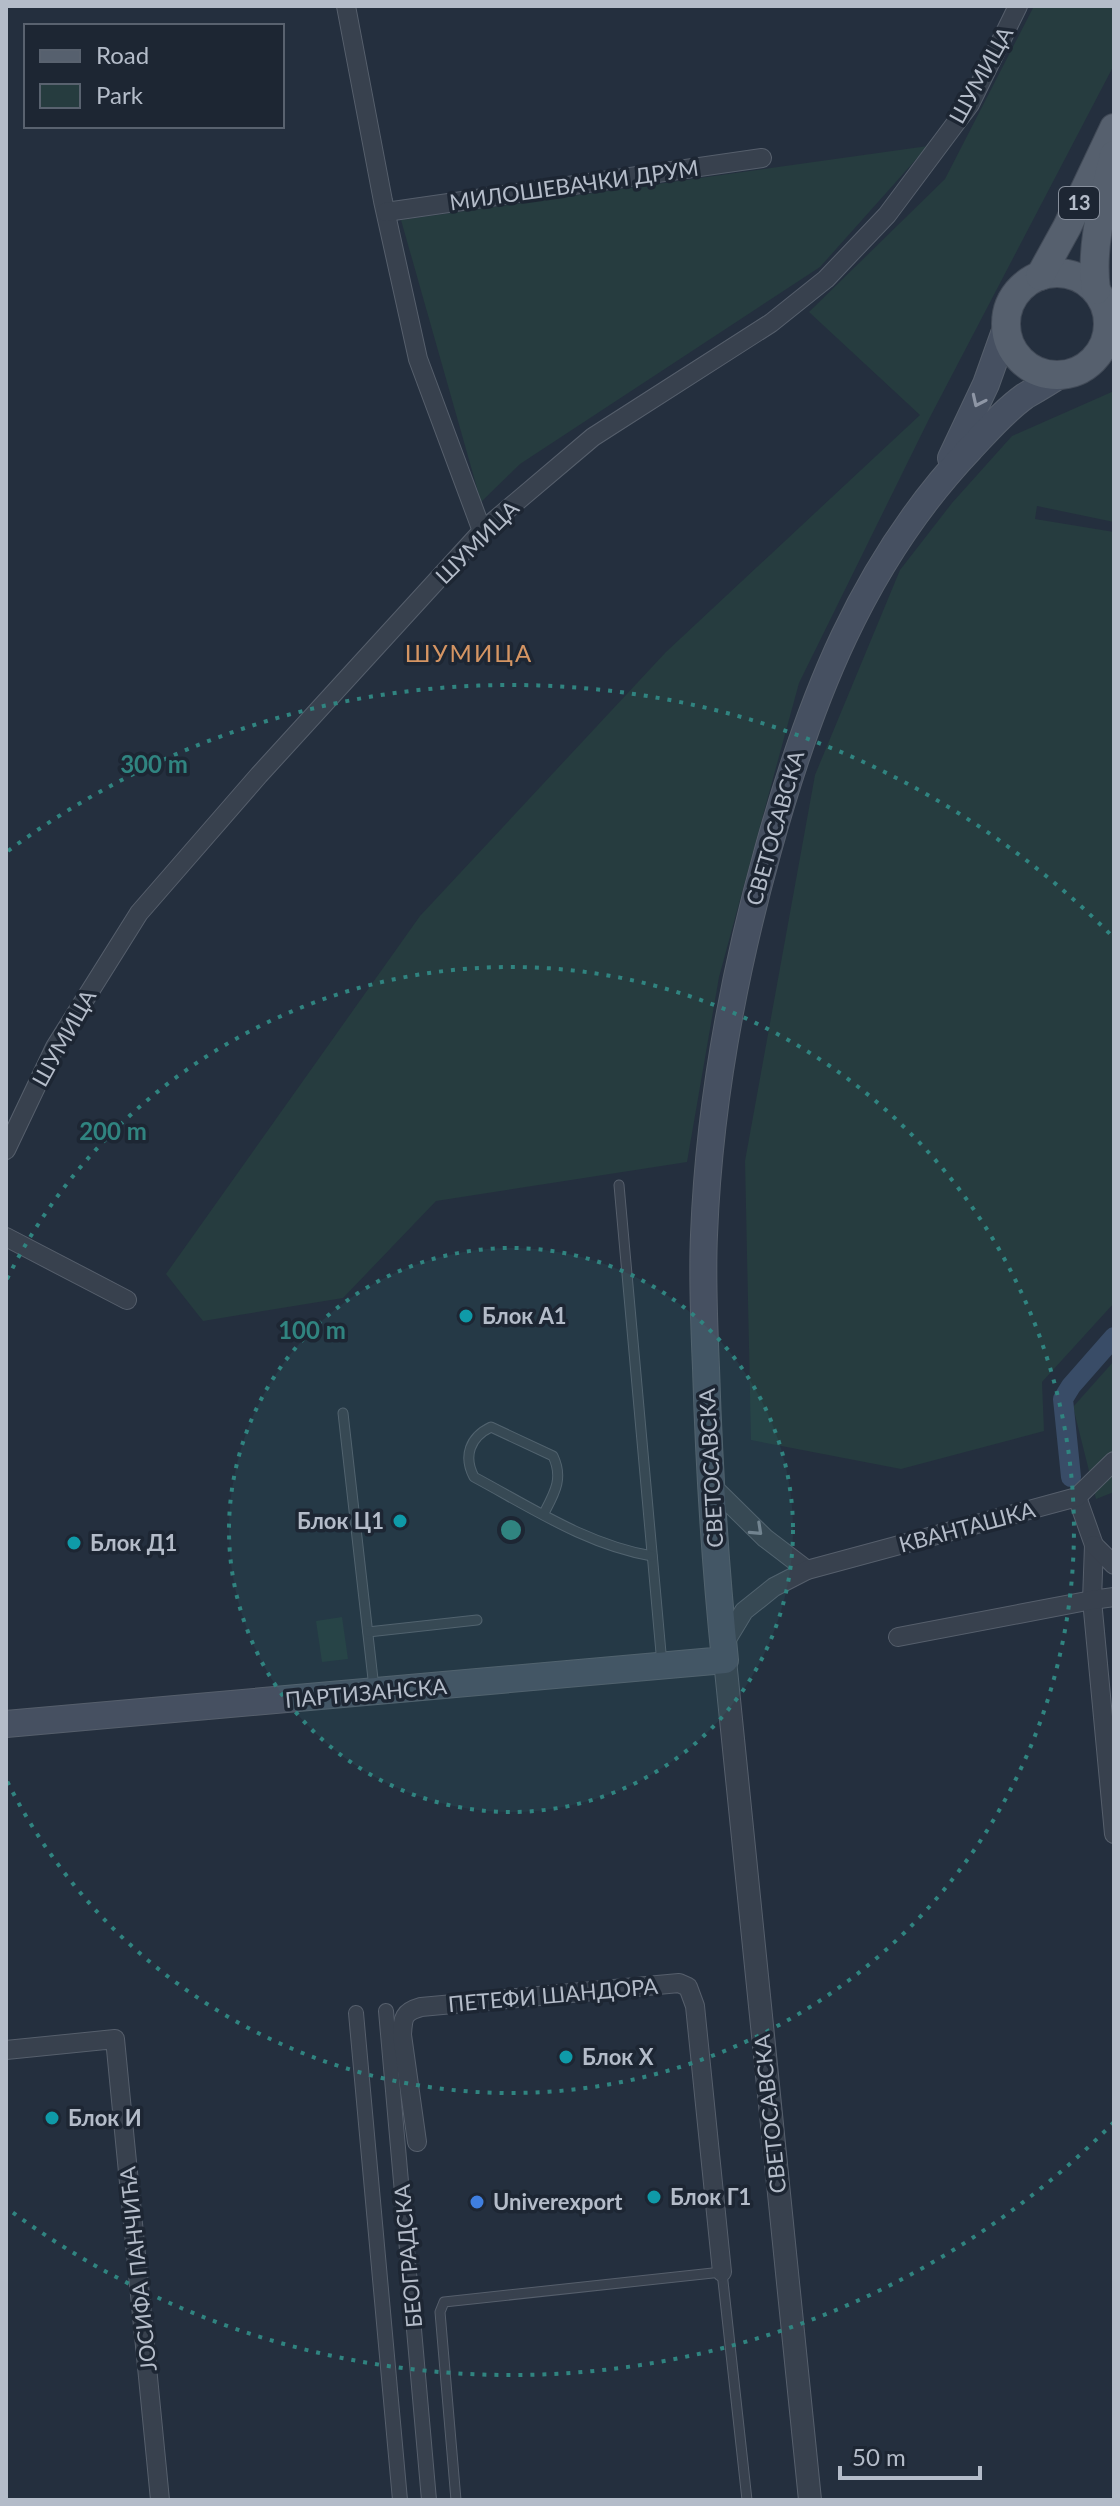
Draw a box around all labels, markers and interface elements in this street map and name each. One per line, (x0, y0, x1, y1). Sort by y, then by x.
street label: ШУМИЦА (943, 21, 1018, 128)
legend (24, 24, 284, 128)
text: Road (96, 40, 149, 69)
text: Park (96, 80, 144, 109)
street label: МИЛОШЕВАЧКИ ДРУМ (448, 154, 700, 215)
road number: 13 (1059, 187, 1099, 219)
one-way arrow (972, 393, 988, 407)
street label: ШУМИЦА (429, 494, 524, 589)
district label: ШУМИЦА (405, 638, 533, 667)
street label: СВЕТОСАВСКА (740, 747, 810, 908)
text: 300 m (120, 749, 188, 778)
street label: ШУМИЦА (26, 984, 101, 1091)
text: 200 m (79, 1116, 147, 1145)
place label: Блок А1 (482, 1302, 567, 1329)
marker: Блок А1 (457, 1307, 475, 1325)
text: 100 m (278, 1315, 346, 1344)
street label: СВЕТОСАВСКА (693, 1387, 728, 1548)
street label: КВАНТАШКА (896, 1495, 1038, 1558)
place label: Блок Ц1 (297, 1507, 384, 1534)
marker: Блок Ц1 (391, 1512, 409, 1530)
centre of rings (497, 1516, 525, 1544)
one-way arrow (747, 1521, 762, 1535)
place label: Блок Д1 (90, 1529, 177, 1556)
marker: Блок Д1 (65, 1534, 83, 1552)
street label: ПАРТИЗАНСКА (284, 1672, 448, 1713)
street label: ПЕТЕФИ ШАНДОРА (447, 1972, 659, 2017)
street label: СВЕТОСАВСКА (748, 2033, 791, 2195)
place label: Блок Х (582, 2043, 654, 2070)
marker: Блок Х (557, 2048, 575, 2066)
place label: Блок И (68, 2104, 142, 2131)
marker: Блок И (43, 2109, 61, 2127)
street label: ЈОСИФА ПАНЧИЋА (113, 2165, 162, 2373)
street label: БЕОГРАДСКА (388, 2183, 427, 2329)
place label: Блок Г1 (670, 2183, 751, 2210)
place label: Univerexport (493, 2188, 623, 2215)
marker: Блок Г1 (645, 2188, 663, 2206)
marker: Univerexport (468, 2193, 486, 2211)
scale bar (840, 2430, 980, 2480)
text: 50 m (852, 2442, 906, 2471)

